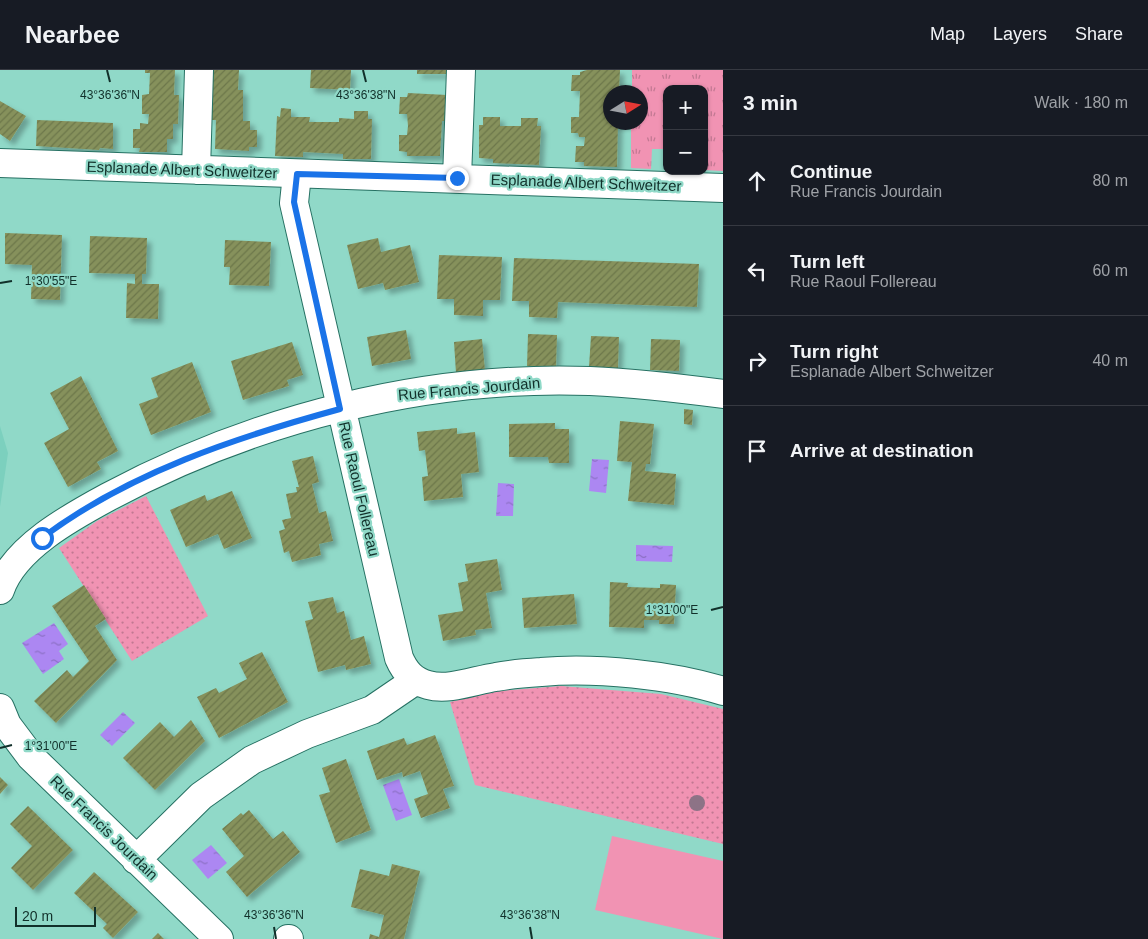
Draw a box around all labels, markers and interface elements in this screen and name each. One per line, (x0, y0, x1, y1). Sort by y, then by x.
text: Nearbee (25, 21, 120, 48)
text: Map (930, 24, 965, 44)
text: Layers (993, 24, 1047, 44)
text: Share (1075, 24, 1123, 44)
north arrow (603, 85, 648, 130)
map controls (663, 85, 708, 175)
button: + (663, 85, 708, 130)
text: 43°36'36"N (80, 88, 140, 102)
text: 43°36'38"N (336, 88, 396, 102)
text: 3 min (743, 91, 798, 114)
text: Walk · 180 m (1034, 94, 1128, 111)
button: − (663, 130, 708, 175)
street label: Esplanade Albert Schweitzer (86, 158, 278, 181)
text: Continue (790, 161, 872, 182)
route end (446, 167, 469, 190)
icon: ahead (743, 167, 771, 195)
street label: Esplanade Albert Schweitzer (490, 171, 682, 194)
text: 80 m (1092, 172, 1128, 189)
text: Rue Francis Jourdain (790, 183, 942, 200)
text: Turn left (790, 251, 865, 272)
icon: left (743, 257, 771, 285)
text: 60 m (1092, 262, 1128, 279)
text: Rue Raoul Follereau (790, 273, 937, 290)
text: 1°30'55"E (25, 274, 77, 288)
text: Turn right (790, 341, 878, 362)
icon: right (743, 347, 771, 375)
text: 40 m (1092, 352, 1128, 369)
text: Esplanade Albert Schweitzer (790, 363, 994, 380)
street label: Rue Francis Jourdain (397, 374, 541, 403)
street label: Rue Raoul Follereau (336, 420, 383, 558)
icon: arrive (743, 437, 771, 465)
text: Arrive at destination (790, 440, 974, 461)
route start (31, 527, 54, 550)
text: 1°31'00"E (646, 603, 698, 617)
text: 1°31'00"E (25, 739, 77, 753)
street label: Rue Francis Jourdain (47, 772, 162, 883)
scale bar (15, 904, 96, 927)
text: 20 m (22, 908, 53, 924)
text: 43°36'36"N (244, 908, 304, 922)
text: 43°36'38"N (500, 908, 560, 922)

